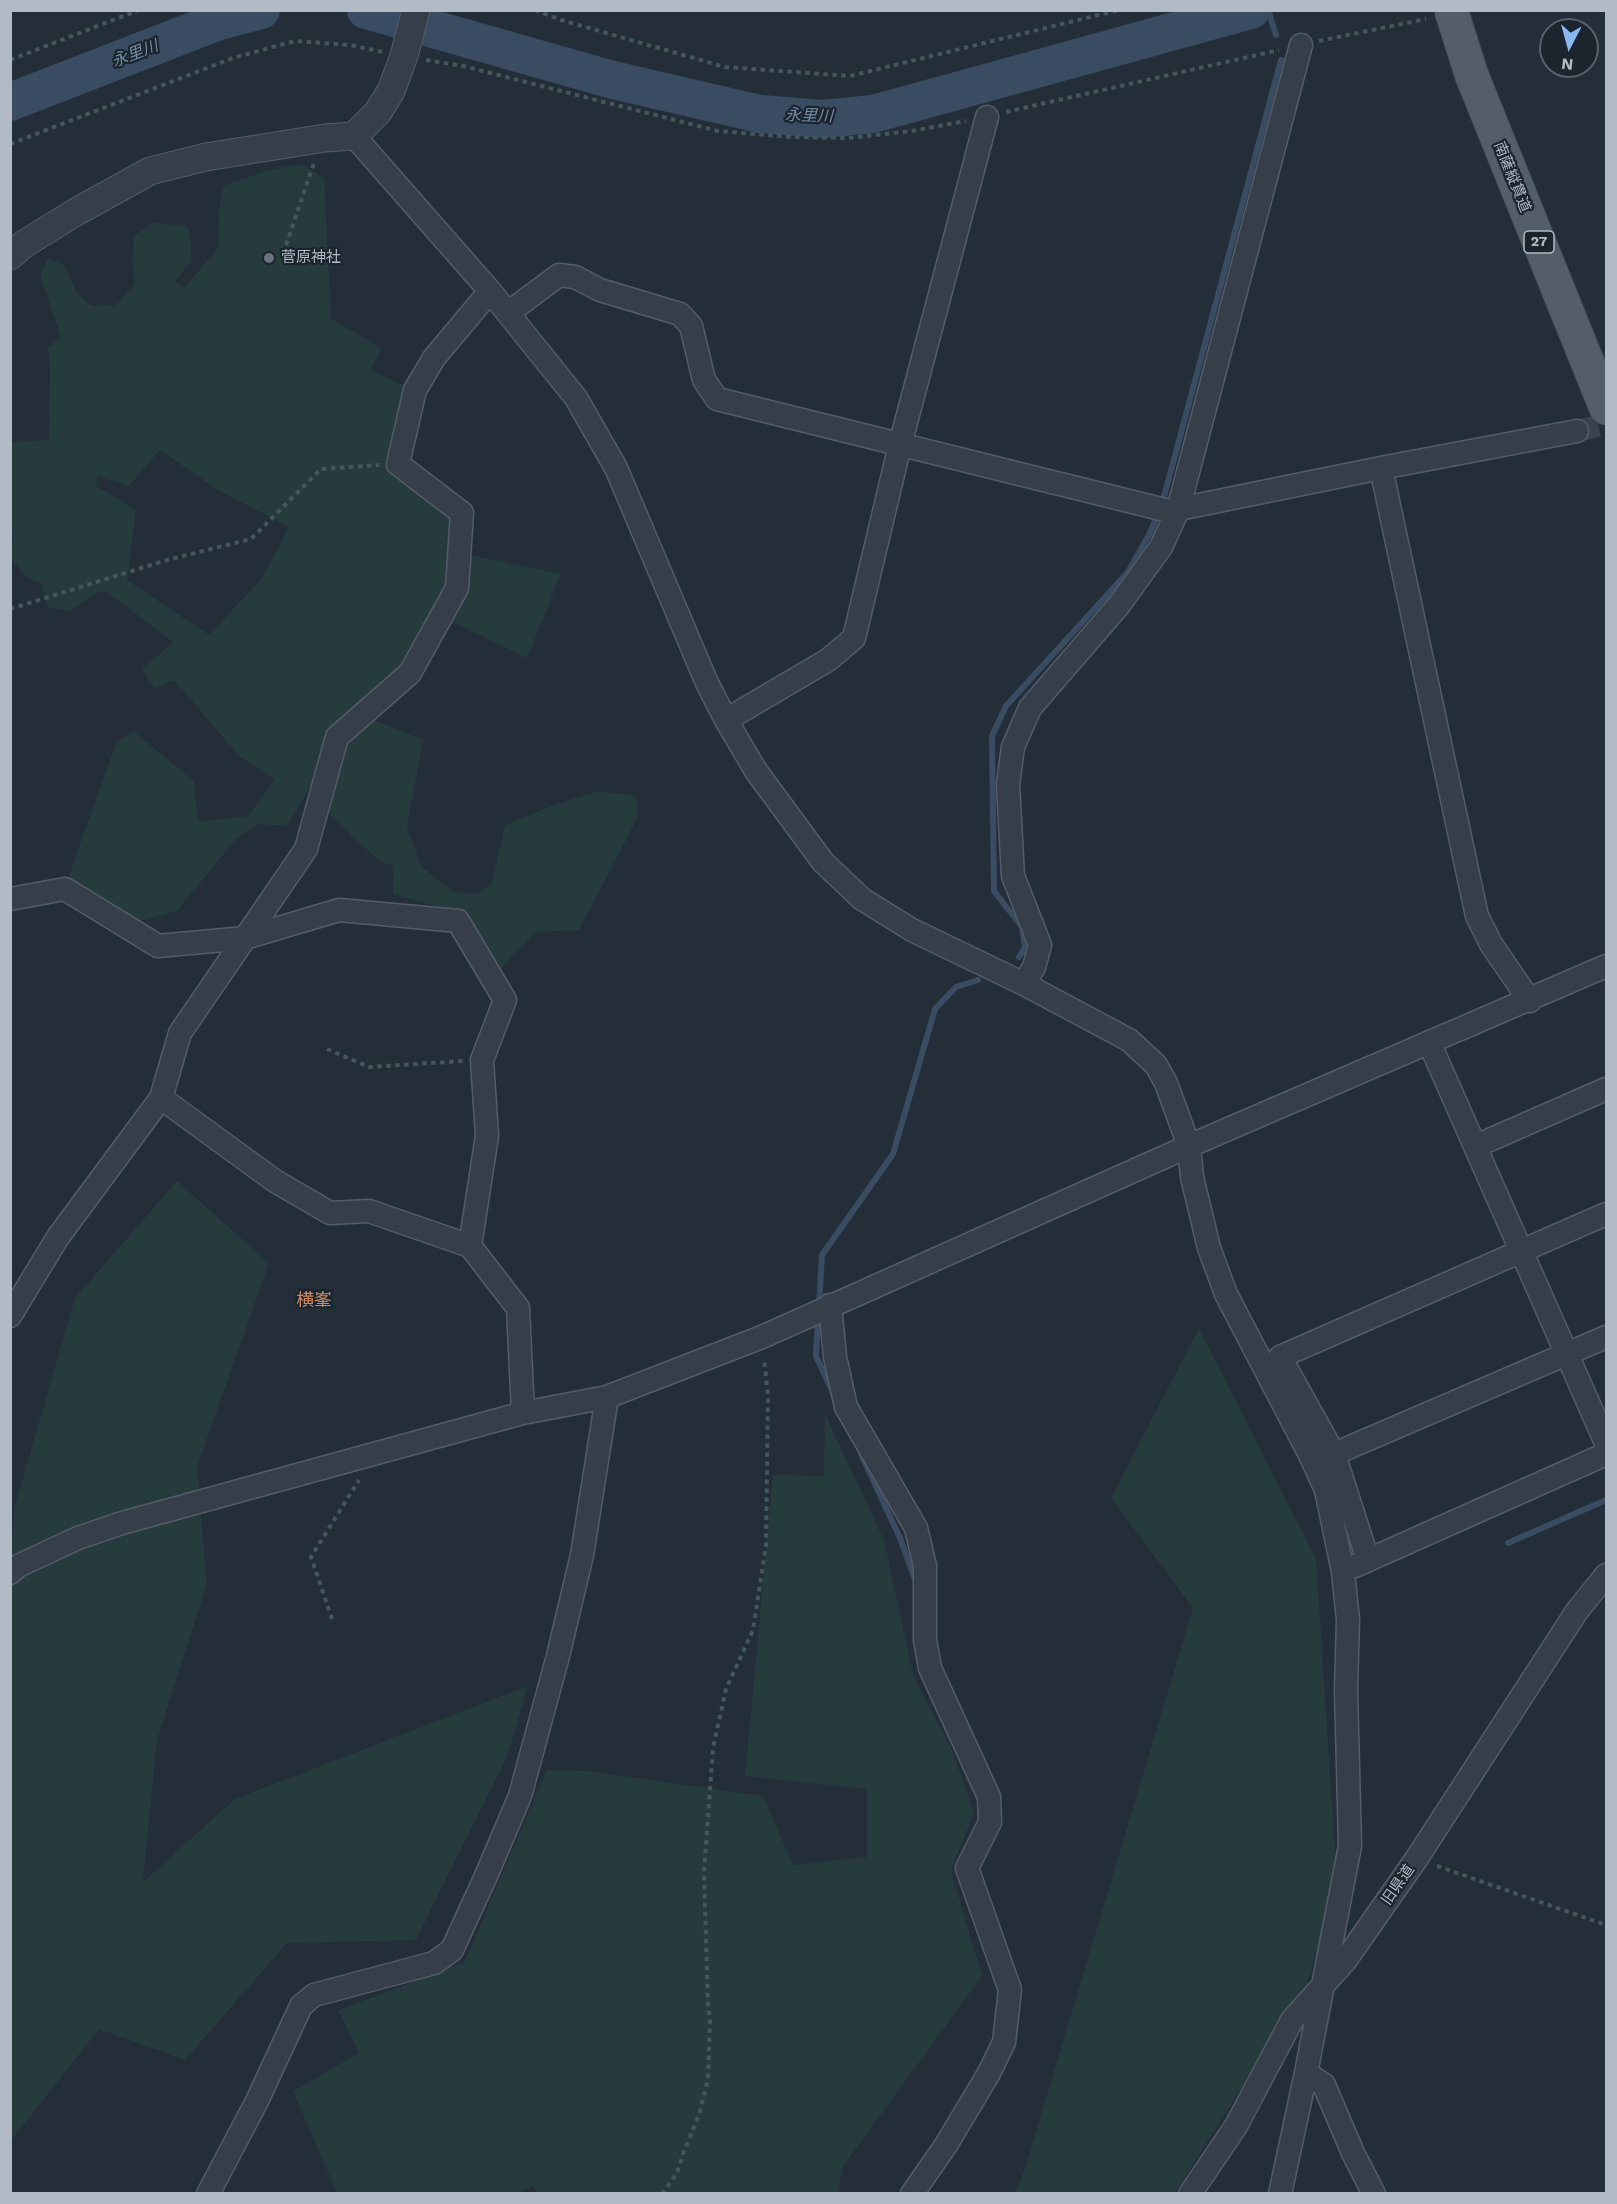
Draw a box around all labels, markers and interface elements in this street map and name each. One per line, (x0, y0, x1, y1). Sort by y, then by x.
north arrow (1539, 18, 1599, 78)
water label: 永里川 (109, 36, 161, 72)
text: N (1560, 54, 1574, 74)
water label: 永里川 (785, 106, 833, 126)
street label: 南薩縦貫道 (1490, 139, 1534, 215)
road number: 27 (1524, 231, 1554, 253)
place label: 菅原神社 (281, 249, 341, 267)
marker: 菅原神社 (262, 251, 276, 265)
district label: 横峯 (296, 1290, 332, 1312)
street label: 旧県道 (1378, 1861, 1418, 1909)

